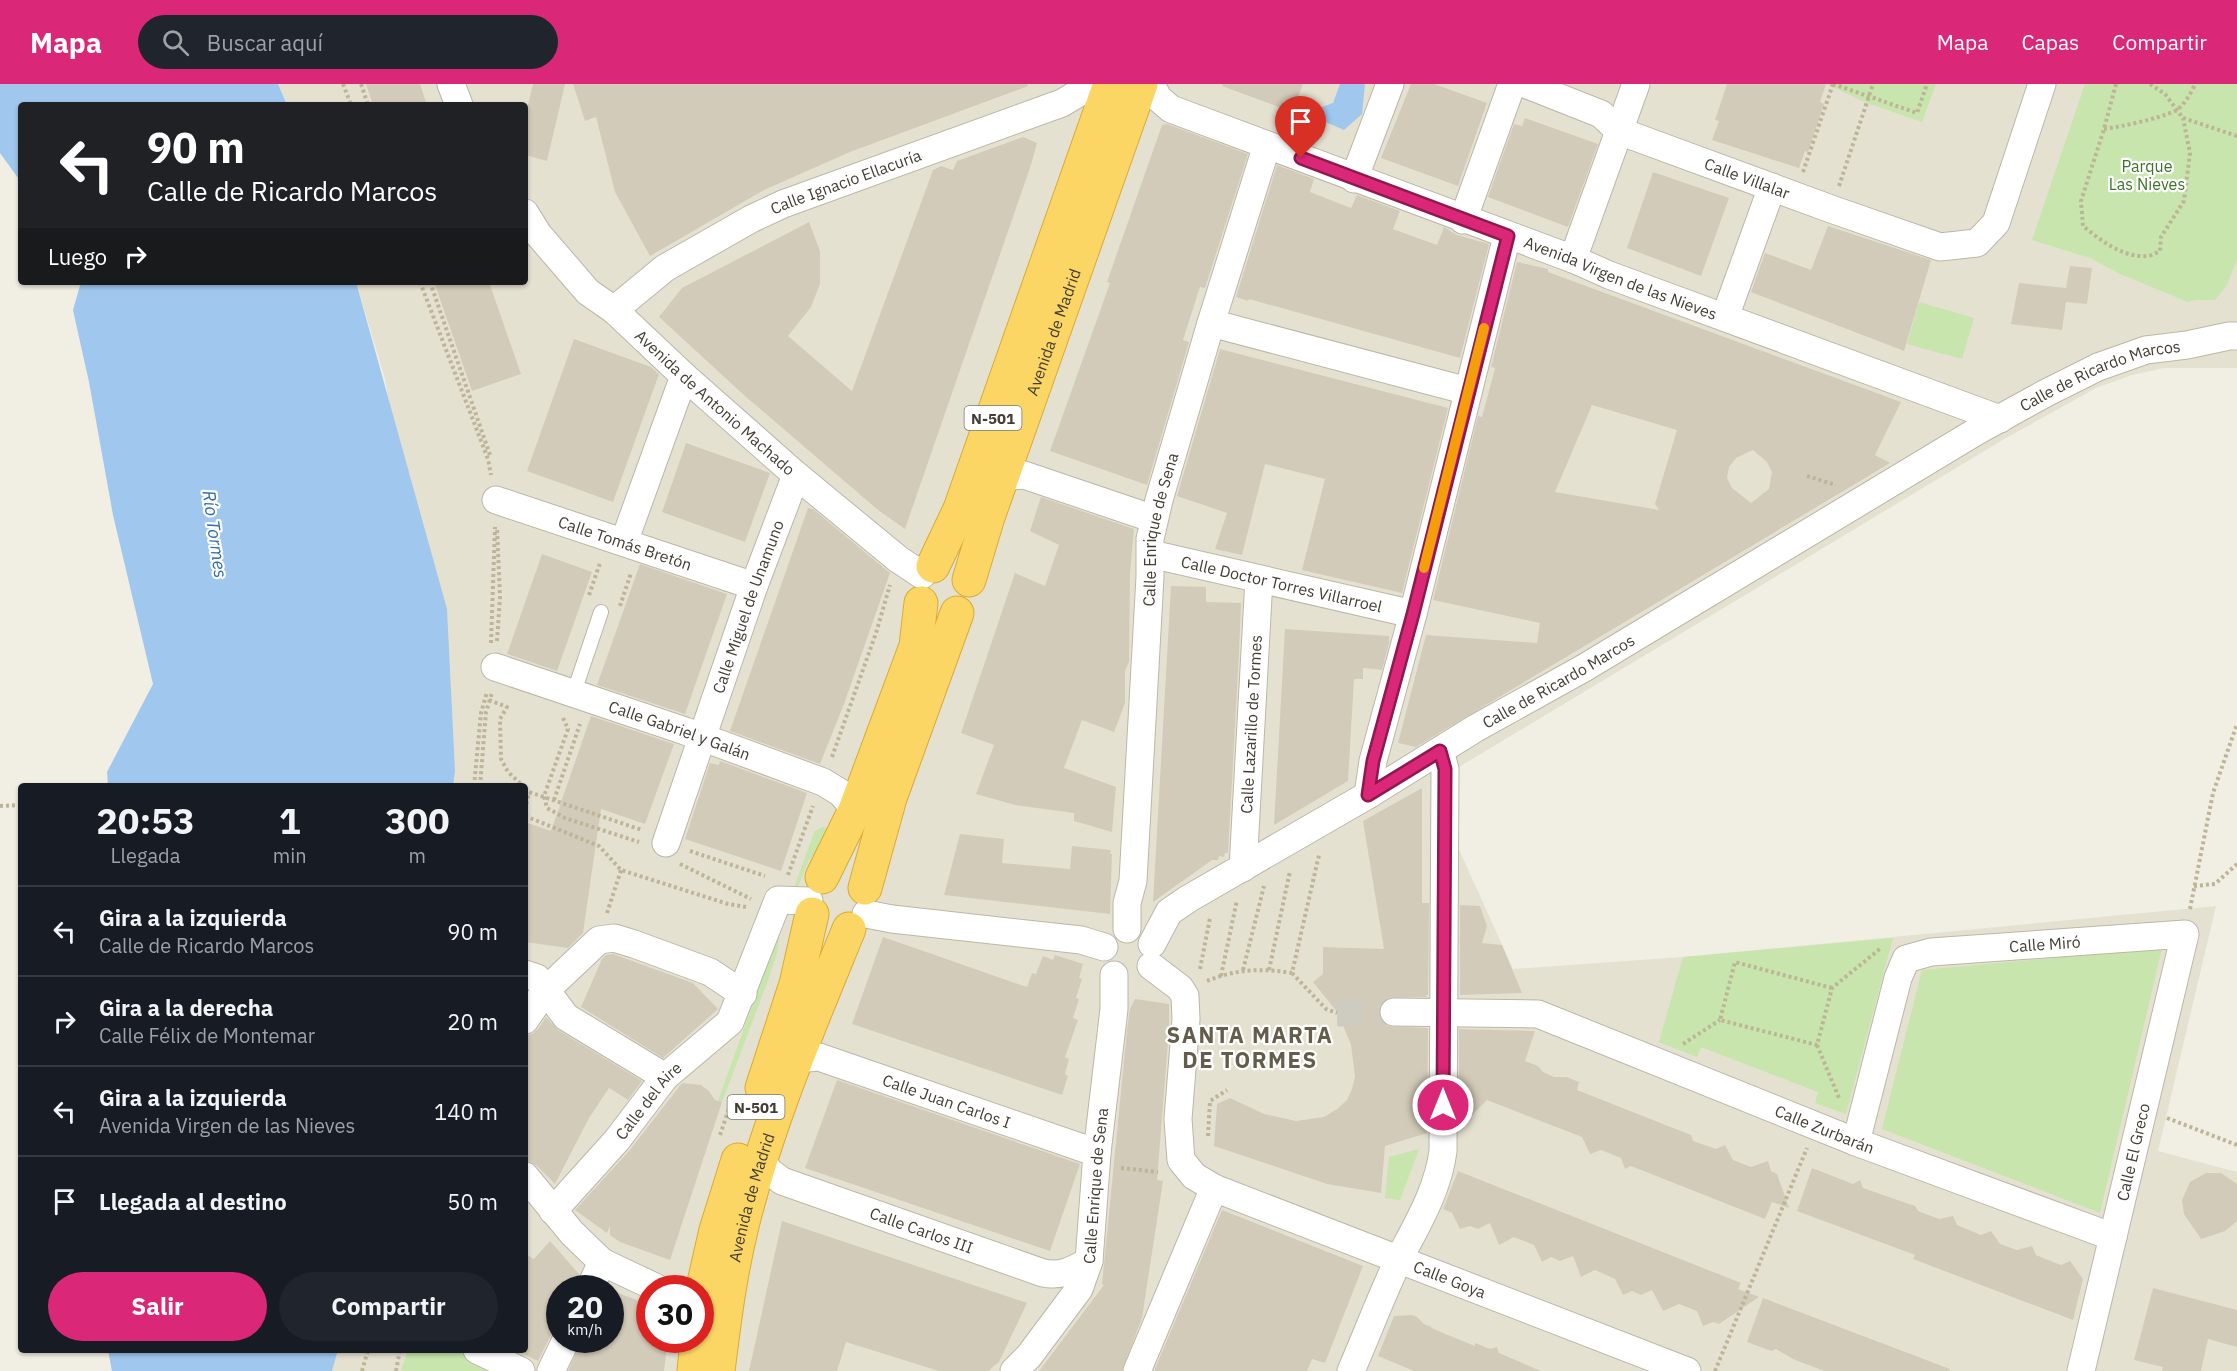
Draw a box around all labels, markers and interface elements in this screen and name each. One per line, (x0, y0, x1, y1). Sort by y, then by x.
search box (138, 15, 558, 69)
text: Mapa (30, 24, 102, 61)
icon: search (159, 26, 192, 59)
text: Buscar aquí (207, 28, 323, 57)
text: Mapa (1937, 28, 1988, 56)
text: Capas (2021, 28, 2079, 56)
text: Compartir (2112, 28, 2207, 56)
pin (1275, 96, 1326, 158)
icon: arrive (1284, 105, 1317, 138)
text: 90 m (147, 120, 245, 175)
icon: left (48, 126, 126, 204)
street label: Calle Ignacio Ellacuría (767, 145, 924, 219)
street label: Calle Villalar (1702, 153, 1793, 203)
park label: Parque Las Nieves (2109, 156, 2185, 194)
text: Calle de Ricardo Marcos (147, 173, 438, 208)
street label: Avenida Virgen de las Nieves (1521, 232, 1720, 324)
icon: right (119, 240, 152, 273)
text: Luego (48, 242, 107, 271)
street label: Avenida de Madrid (1022, 266, 1085, 398)
street label: Avenida de Antonio Machado (631, 325, 799, 480)
street label: Calle de Ricardo Marcos (2016, 336, 2182, 416)
road number: N-501 (964, 406, 1022, 430)
street label: Calle Enrique de Sena (1138, 450, 1183, 607)
water label: Río Tormes (197, 489, 233, 579)
street label: Calle Tomás Bretón (556, 511, 694, 575)
street label: Calle Miguel de Unamuno (708, 517, 788, 696)
street label: Calle Doctor Torres Villarroel (1179, 551, 1384, 617)
street label: Calle de Ricardo Marcos (1479, 630, 1638, 733)
street label: Calle Lazarillo de Tormes (1236, 634, 1266, 814)
street label: Calle Gabriel y Galán (606, 696, 753, 764)
text: 20:53 (96, 797, 195, 844)
text: 1 (279, 797, 301, 844)
text: 300 (385, 797, 450, 844)
text: Llegada (110, 842, 180, 869)
text: min (273, 842, 307, 869)
text: m (409, 842, 426, 869)
text: Gira a la izquierda (99, 903, 287, 932)
icon: left (48, 915, 81, 948)
text: 90 m (447, 917, 498, 946)
street label: Calle Miró (2008, 931, 2081, 956)
text: Calle de Ricardo Marcos (99, 932, 314, 959)
text: Gira a la derecha (99, 993, 273, 1022)
icon: right (48, 1005, 81, 1038)
text: 20 m (447, 1007, 498, 1036)
district label: SANTA MARTA DE TORMES (1167, 1020, 1333, 1074)
text: Calle Félix de Montemar (99, 1022, 315, 1049)
street label: Calle del Aire (611, 1057, 686, 1144)
street label: Calle Juan Carlos I (880, 1070, 1013, 1132)
position arrow (1411, 1073, 1475, 1137)
text: Gira a la izquierda (99, 1083, 287, 1112)
icon: left (48, 1095, 81, 1128)
road number: N-501 (728, 1095, 784, 1119)
text: 140 m (434, 1097, 498, 1126)
street label: Calle Zurbarán (1772, 1100, 1877, 1158)
street label: Calle El Greco (2112, 1101, 2154, 1203)
street label: Calle Enrique de Sena (1079, 1106, 1112, 1265)
text: Avenida Virgen de las Nieves (99, 1112, 355, 1139)
street label: Avenida de Madrid (724, 1130, 779, 1264)
icon: arrive (48, 1185, 81, 1218)
text: Llegada al destino (99, 1187, 287, 1216)
text: 50 m (447, 1187, 498, 1216)
street label: Calle Carlos III (867, 1203, 976, 1258)
street label: Calle Goya (1411, 1256, 1489, 1302)
button: Salir (48, 1272, 267, 1341)
button: Compartir (279, 1272, 498, 1341)
speed limit sign: 30 (636, 1275, 714, 1353)
text: 20 (567, 1287, 603, 1326)
text: km/h (567, 1320, 603, 1339)

